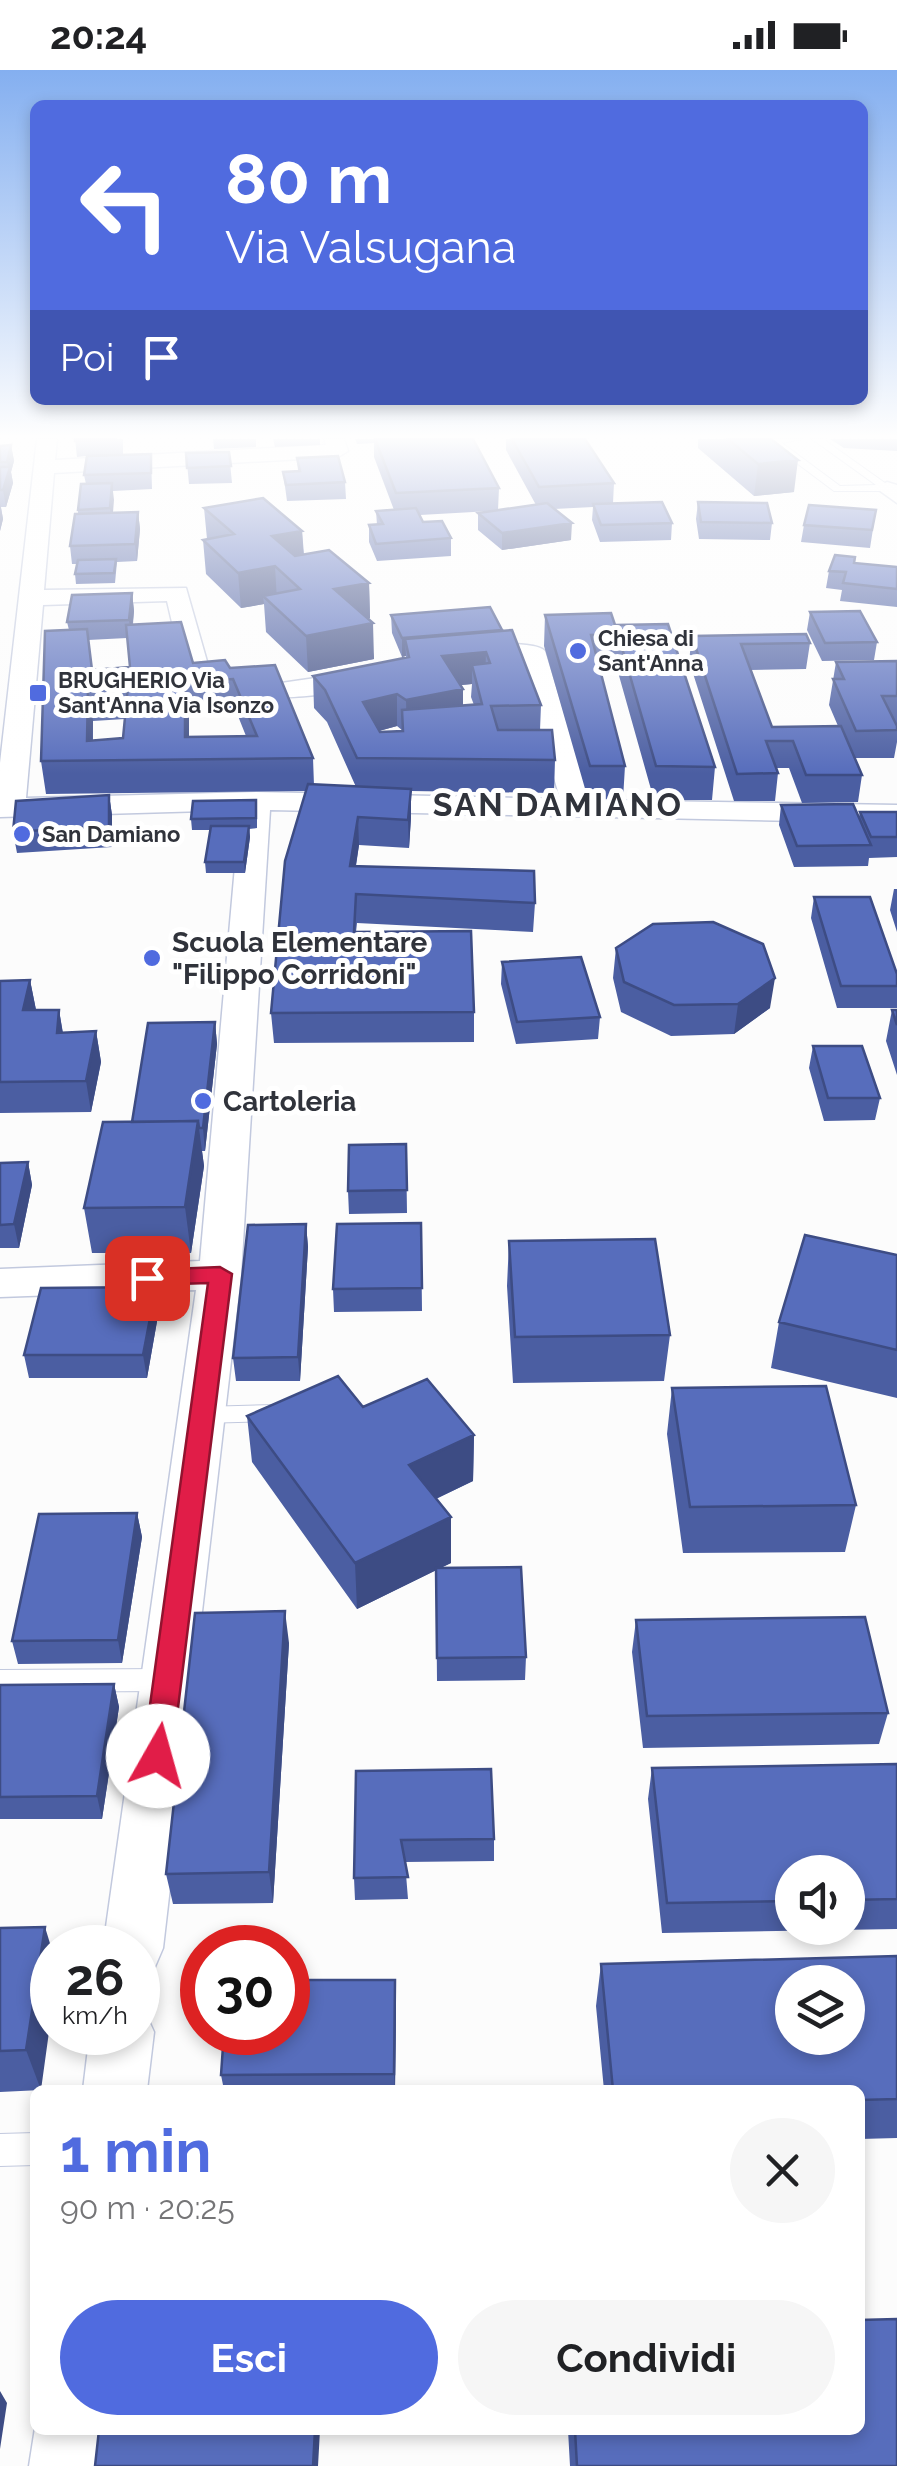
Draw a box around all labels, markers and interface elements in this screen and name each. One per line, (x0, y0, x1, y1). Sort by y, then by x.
text: 20:24 (50, 13, 147, 58)
text: 80 m (225, 137, 392, 219)
icon: left (60, 140, 190, 270)
text: Via Valsugana (225, 221, 516, 274)
icon: arrive (134, 330, 189, 385)
text: Poi (60, 335, 114, 380)
place label: Chiesa di Sant'Anna (598, 625, 704, 676)
marker: Chiesa di Sant'Anna (567, 640, 589, 662)
place label: BRUGHERIO Via Sant'Anna Via Isonzo (58, 667, 274, 718)
marker: BRUGHERIO Via Sant'Anna Via Isonzo (27, 682, 49, 704)
district label: SAN DAMIANO (433, 786, 683, 823)
place label: San Damiano (42, 821, 180, 847)
marker: San Damiano (11, 823, 33, 845)
place label: Scuola Elementare "Filippo Corridoni" (172, 926, 428, 991)
marker: Scuola Elementare "Filippo Corridoni" (141, 947, 163, 969)
place label: Cartoleria (223, 1085, 356, 1118)
marker: Cartoleria (192, 1090, 214, 1112)
pin (105, 1236, 190, 1321)
icon: arrive (120, 1251, 175, 1306)
position arrow (106, 1704, 210, 1808)
map controls (775, 1855, 865, 2055)
button: sound (775, 1855, 865, 1945)
speed limit sign: 30 (180, 1925, 310, 2055)
text: 26 (66, 1948, 124, 2007)
button: layers (775, 1965, 865, 2055)
text: km/h (62, 2000, 128, 2030)
text: 1 min (60, 2116, 211, 2186)
button: close (730, 2118, 835, 2223)
text: 90 m · 20:25 (60, 2189, 235, 2226)
button: Esci (60, 2300, 438, 2415)
button: Condividi (458, 2300, 835, 2415)

